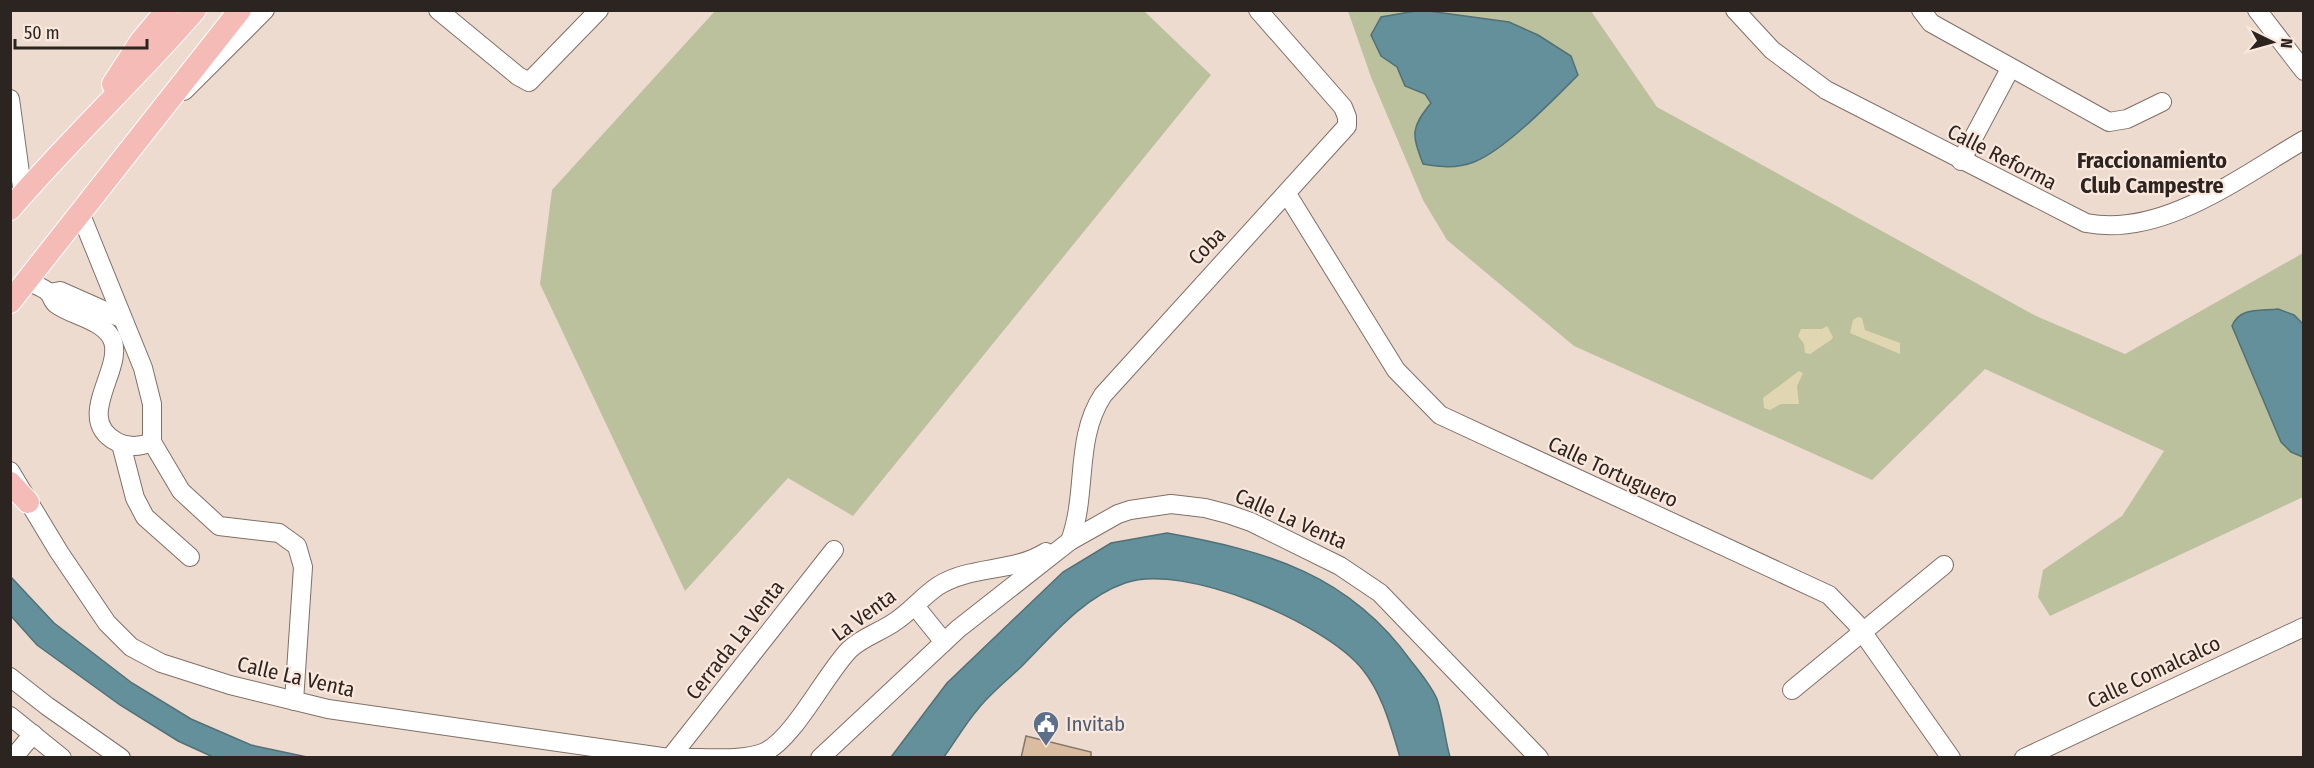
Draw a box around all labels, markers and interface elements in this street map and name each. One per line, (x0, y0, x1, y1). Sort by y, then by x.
scale bar (15, 12, 147, 50)
north arrow (2242, 12, 2302, 72)
text: 50 m (24, 22, 60, 44)
text: N (2277, 38, 2296, 49)
street label: Calle Reforma (1943, 118, 2061, 196)
district label: Fraccionamiento Club Campestre (2077, 147, 2227, 199)
street label: Coba (1183, 222, 1231, 270)
street label: Calle Tortuguero (1544, 431, 1682, 513)
street label: Calle La Venta (1231, 483, 1351, 555)
street label: Cerrada La Venta (680, 575, 790, 705)
street label: La Venta (827, 583, 901, 647)
street label: Calle Comalcalco (2083, 630, 2225, 714)
street label: Calle La Venta (235, 651, 357, 703)
public building icon: Invitab (1031, 709, 1061, 747)
place label: Invitab (1066, 711, 1125, 737)

